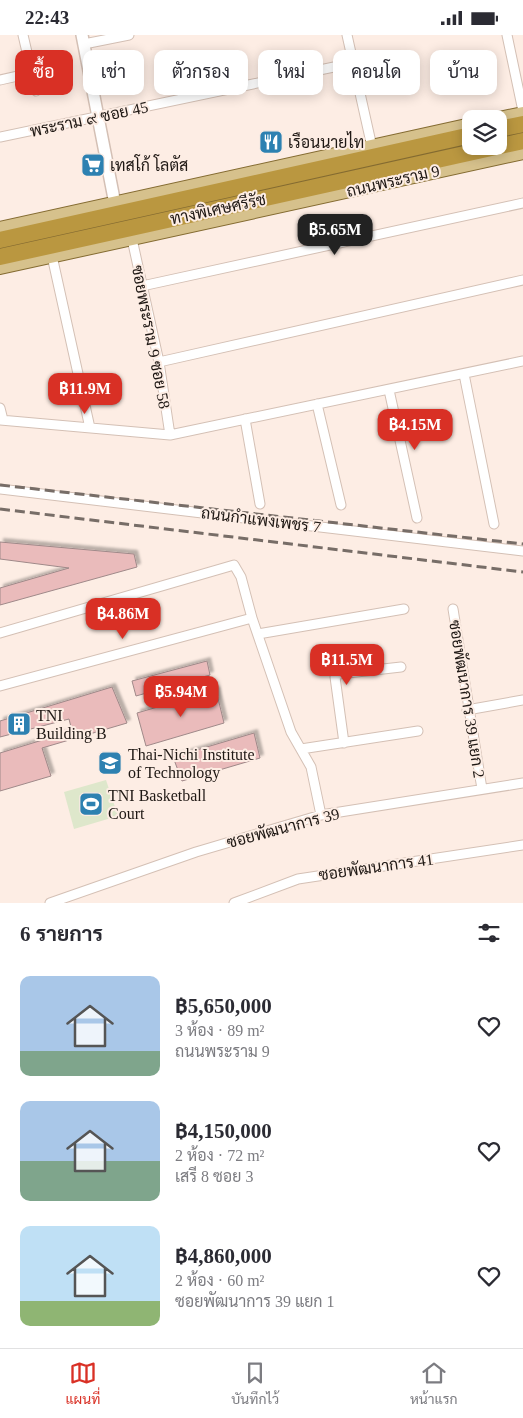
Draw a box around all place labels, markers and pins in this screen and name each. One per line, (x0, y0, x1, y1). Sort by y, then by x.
restaurant icon: เรือนนายไท (258, 129, 284, 155)
place label: เรือนนายไท (288, 131, 364, 151)
supermarket icon: เทสโก้ โลตัส (80, 152, 106, 178)
place label: เทสโก้ โลตัส (110, 154, 188, 174)
pin: ฿5.65M (294, 213, 376, 256)
pin: ฿11.9M (44, 373, 126, 415)
pin: ฿4.15M (374, 409, 456, 451)
pin: ฿4.86M (82, 597, 164, 640)
pin: ฿11.5M (306, 643, 388, 686)
pin: ฿5.94M (140, 675, 222, 718)
place label: TNI Building B (36, 707, 107, 743)
building icon: TNI Building B (6, 711, 32, 737)
place label: Thai-Nichi Institute of Technology (128, 746, 255, 782)
school or university icon: Thai-Nichi Institute of Technology (97, 750, 123, 776)
place label: TNI Basketball Court (108, 787, 207, 822)
sports icon: TNI Basketball Court (78, 791, 104, 817)

